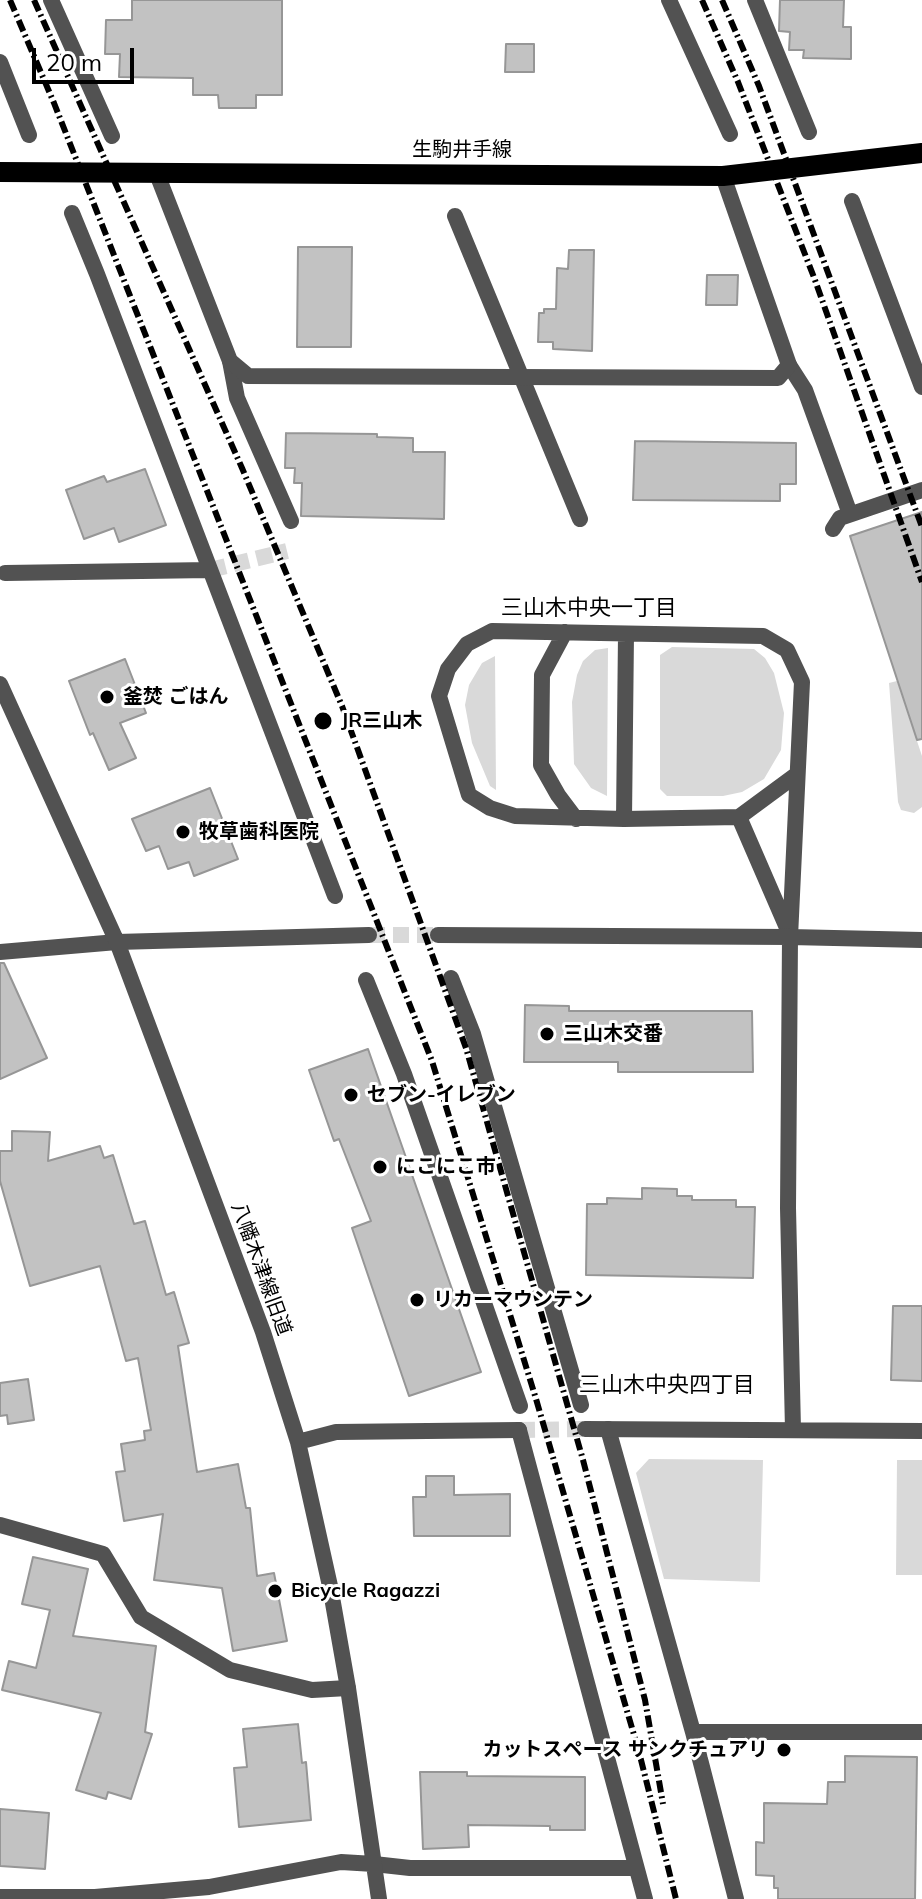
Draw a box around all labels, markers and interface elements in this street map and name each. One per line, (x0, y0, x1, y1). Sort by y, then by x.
scale bar (36, 32, 138, 82)
text: 20 m (46, 47, 102, 77)
street label: 生駒井手線 (412, 138, 512, 162)
district label: 三山木中央一丁目 (501, 595, 677, 621)
place label: 釜焚 ごはん (123, 685, 228, 709)
marker: 釜焚 ごはん (98, 688, 116, 706)
place label: JR三山木 (341, 709, 422, 733)
marker: JR三山木 (312, 710, 334, 732)
place label: 牧草歯科医院 (199, 820, 319, 844)
marker: 牧草歯科医院 (174, 823, 192, 841)
place label: 三山木交番 (563, 1022, 663, 1046)
marker: 三山木交番 (538, 1025, 556, 1043)
place label: セブン-イレブン (367, 1083, 516, 1107)
marker: セブン-イレブン (342, 1086, 360, 1104)
place label: にこにこ市 (396, 1155, 496, 1179)
marker: にこにこ市 (371, 1158, 389, 1176)
street label: 八幡木津線旧道 (226, 1199, 296, 1339)
place label: リカーマウンテン (433, 1288, 593, 1312)
marker: リカーマウンテン (408, 1291, 426, 1309)
district label: 三山木中央四丁目 (579, 1372, 755, 1398)
place label: Bicycle Ragazzi (291, 1579, 440, 1603)
marker: Bicycle Ragazzi (266, 1582, 284, 1600)
place label: カットスペース サンクチュアリ (483, 1738, 768, 1762)
marker: カットスペース サンクチュアリ (775, 1741, 793, 1759)

